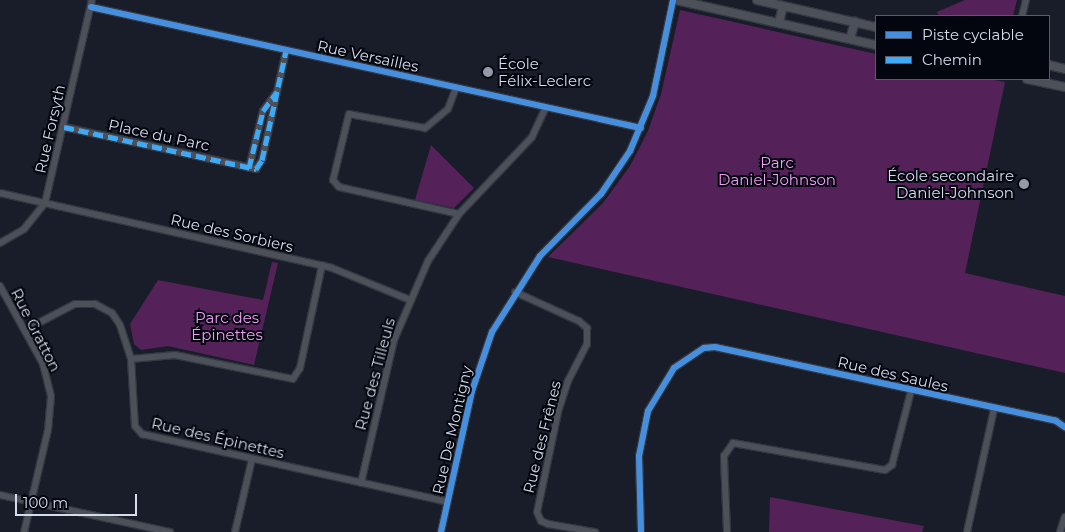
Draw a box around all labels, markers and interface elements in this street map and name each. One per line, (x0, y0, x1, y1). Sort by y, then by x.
legend (875, 15, 1050, 80)
text: Piste cyclable (922, 25, 1024, 44)
street label: Rue Versailles (316, 36, 420, 76)
text: Chemin (922, 50, 982, 69)
place label: École Félix-Leclerc (498, 54, 591, 89)
marker: École Félix-Leclerc (482, 66, 494, 78)
street label: Rue Forsyth (31, 83, 69, 175)
street label: Place du Parc (107, 116, 211, 154)
park label: Parc Daniel-Johnson (718, 153, 836, 188)
place label: École secondaire Daniel-Johnson (887, 166, 1014, 201)
marker: École secondaire Daniel-Johnson (1018, 178, 1030, 190)
street label: Rue des Sorbiers (169, 210, 295, 256)
street label: Rue Gratton (7, 285, 65, 375)
park label: Parc des Épinettes (191, 308, 263, 343)
street label: Rue des Tilleuls (351, 316, 399, 432)
street label: Rue des Saules (836, 353, 950, 395)
street label: Rue De Montigny (428, 364, 476, 496)
street label: Rue des Frênes (519, 379, 565, 495)
street label: Rue des Épinettes (150, 414, 286, 462)
scale bar (18, 484, 140, 516)
text: 100 m (23, 493, 68, 512)

